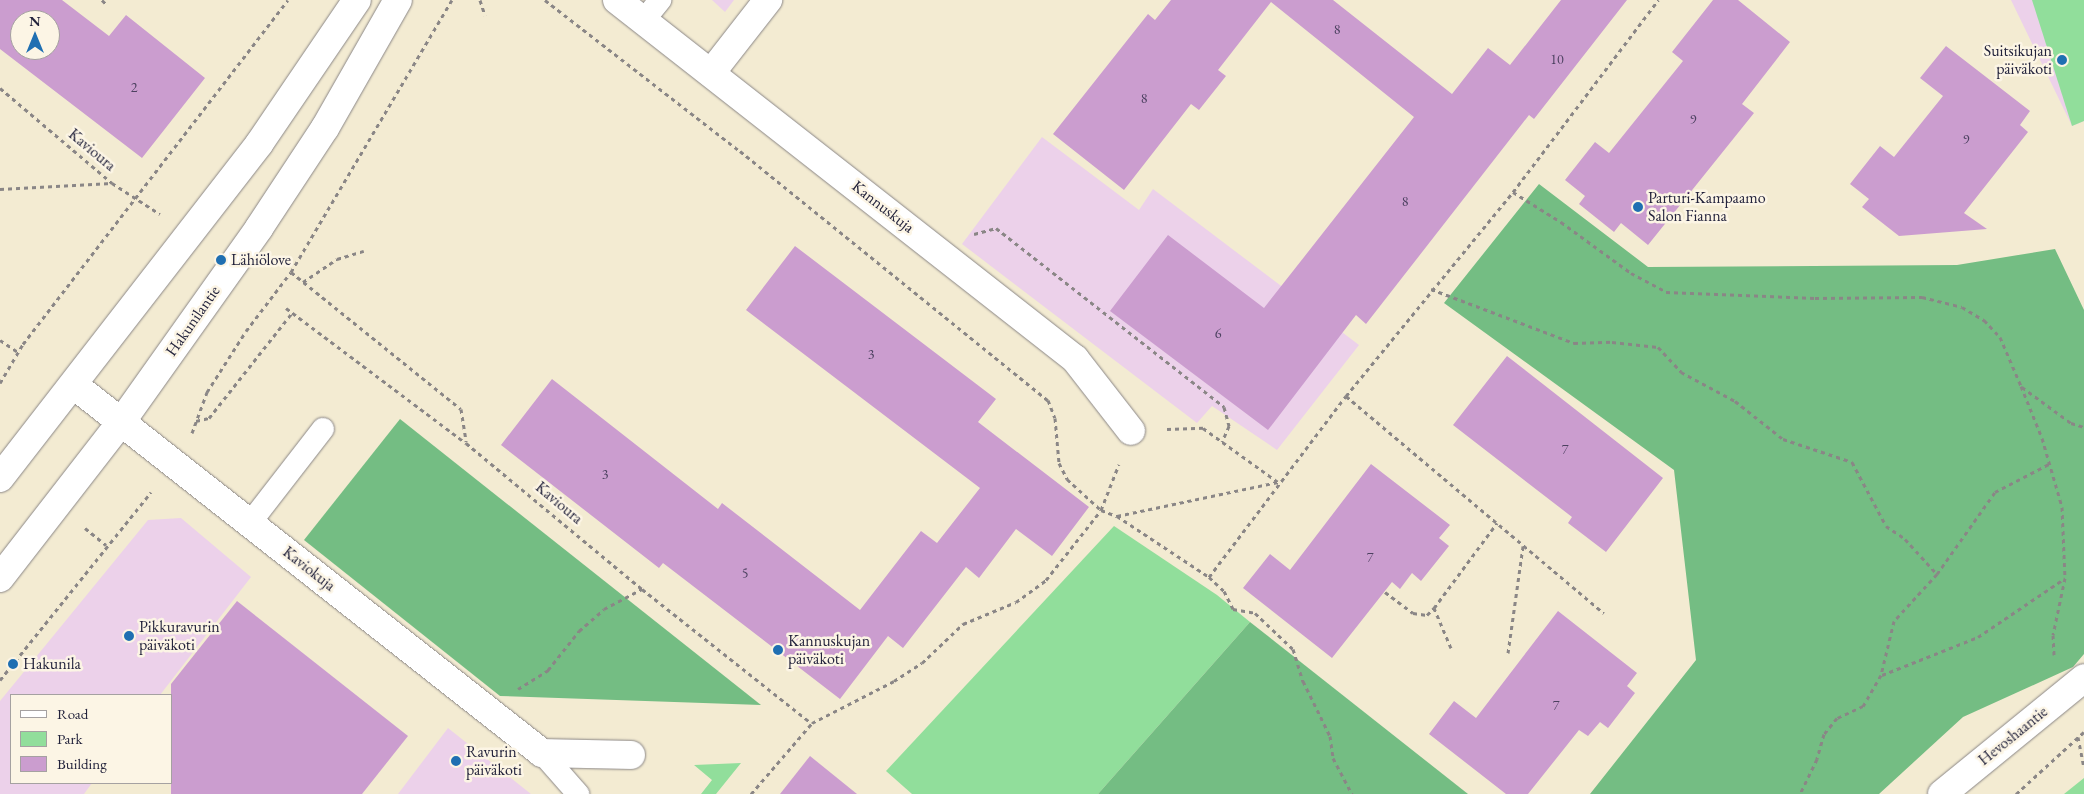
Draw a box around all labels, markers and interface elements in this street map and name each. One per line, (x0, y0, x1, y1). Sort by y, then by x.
north arrow (10, 10, 60, 60)
text: N (29, 12, 41, 30)
house number: 8 (1334, 21, 1340, 37)
place label: Suitsikujan päiväkoti (1984, 41, 2052, 79)
house number: 10 (1550, 51, 1564, 67)
marker: Suitsikujan päiväkoti (2056, 54, 2068, 66)
house number: 2 (131, 79, 137, 95)
house number: 8 (1141, 90, 1147, 106)
house number: 9 (1690, 111, 1696, 127)
street label: Kavioura (64, 125, 120, 175)
house number: 9 (1963, 131, 1969, 147)
street label: Kannuskuja (848, 177, 918, 237)
place label: Parturi-Kampaamo Salon Fianna (1648, 188, 1766, 226)
house number: 8 (1402, 193, 1408, 209)
marker: Parturi-Kampaamo Salon Fianna (1632, 201, 1644, 213)
place label: Lähiölove (231, 250, 291, 270)
marker: Lähiölove (215, 254, 227, 266)
street label: Hakunilantie (162, 282, 224, 360)
house number: 6 (1215, 325, 1221, 341)
house number: 3 (868, 346, 874, 362)
house number: 7 (1562, 441, 1568, 457)
house number: 3 (602, 466, 608, 482)
street label: Kavioura (531, 478, 587, 528)
street label: Kaviokuja (279, 543, 339, 595)
house number: 7 (1367, 549, 1373, 565)
house number: 5 (742, 565, 748, 581)
place label: Pikkuravurin päiväkoti (139, 617, 220, 655)
marker: Pikkuravurin päiväkoti (123, 630, 135, 642)
place label: Kannuskujan päiväkoti (788, 631, 870, 669)
marker: Kannuskujan päiväkoti (772, 644, 784, 656)
place label: Hakunila (23, 654, 81, 674)
marker: Hakunila (7, 658, 19, 670)
legend (10, 694, 172, 784)
house number: 7 (1553, 697, 1559, 713)
street label: Hevoshaantie (1974, 702, 2052, 770)
text: Road (57, 704, 88, 723)
text: Park (57, 729, 83, 748)
place label: Ravurin päiväkoti (466, 742, 522, 780)
text: Building (57, 754, 107, 773)
marker: Ravurin päiväkoti (450, 755, 462, 767)

